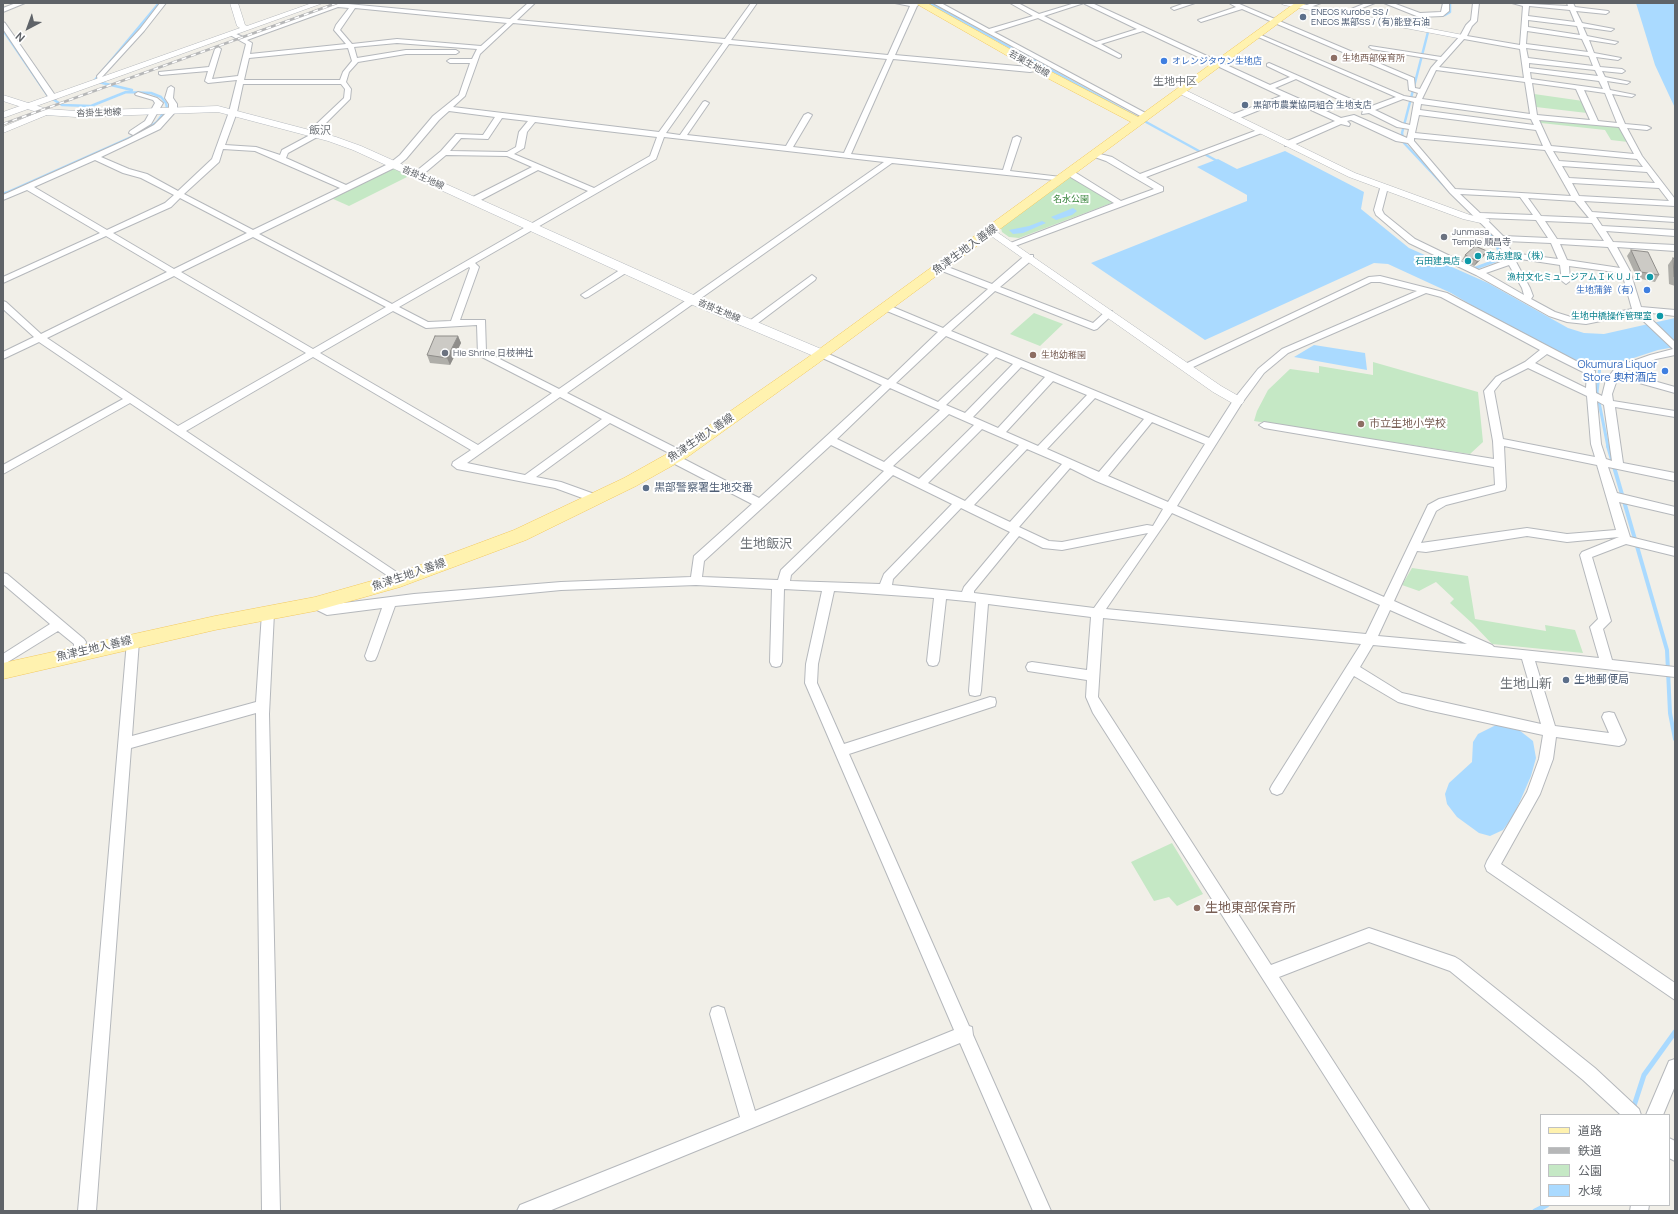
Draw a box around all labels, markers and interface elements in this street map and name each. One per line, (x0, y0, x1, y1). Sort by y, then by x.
place label: ENEOS Kurobe SS / ENEOS 黒部SS / (有)能登石油 (1311, 7, 1430, 28)
north arrow (8, 8, 48, 48)
marker: ENEOS Kurobe SS / ENEOS 黒部SS / (有)能登石油 (1298, 12, 1308, 22)
text: N (12, 29, 28, 46)
street label: 若栗生地線 (1007, 48, 1051, 80)
marker: 生地西部保育所 (1329, 53, 1339, 63)
place label: 生地西部保育所 (1342, 53, 1405, 63)
marker: オレンジタウン生地店 (1159, 56, 1169, 66)
place label: オレンジタウン生地店 (1172, 56, 1262, 66)
district label: 生地中区 (1153, 75, 1197, 89)
marker: 黒部市農業協同組合 生地支店 (1240, 100, 1250, 110)
place label: 黒部市農業協同組合 生地支店 (1253, 100, 1372, 110)
street label: 沓掛生地線 (76, 107, 122, 119)
district label: 飯沢 (309, 124, 331, 138)
street label: 沓掛生地線 (400, 164, 446, 192)
park label: 名水公園 (1053, 194, 1089, 204)
street label: 魚津生地入善線 (930, 222, 1000, 278)
place label: Junmasa Temple 順昌寺 (1452, 227, 1511, 248)
marker: Junmasa Temple 順昌寺 (1439, 232, 1449, 242)
marker: 高志建設（株） (1473, 251, 1483, 261)
place label: 高志建設（株） (1486, 251, 1549, 261)
place label: 石田建具店 (1415, 256, 1460, 266)
marker: 石田建具店 (1463, 256, 1473, 266)
place label: 漁村文化ミュージアムＩＫＵＪＩ (1507, 272, 1642, 282)
marker: 漁村文化ミュージアムＩＫＵＪＩ (1645, 272, 1655, 282)
place label: 生地蒲鉾（有） (1576, 285, 1639, 295)
marker: 生地蒲鉾（有） (1642, 285, 1652, 295)
street label: 沓掛生地線 (696, 297, 742, 325)
place label: 生地中橋操作管理室 (1571, 311, 1652, 321)
marker: 生地中橋操作管理室 (1655, 311, 1665, 321)
marker: Hie Shrine 日枝神社 (440, 348, 450, 358)
place label: Hie Shrine 日枝神社 (453, 348, 533, 358)
marker: 生地幼稚園 (1028, 350, 1038, 360)
place label: 生地幼稚園 (1041, 350, 1086, 360)
place label: Okumura Liquor Store 奥村酒店 (1577, 358, 1657, 384)
marker: Okumura Liquor Store 奥村酒店 (1660, 366, 1670, 376)
street label: 魚津生地入善線 (665, 411, 737, 465)
place label: 市立生地小学校 (1369, 417, 1446, 431)
marker: 市立生地小学校 (1356, 419, 1366, 429)
place label: 黒部警察署生地交番 (654, 481, 753, 495)
marker: 黒部警察署生地交番 (641, 483, 651, 493)
district label: 生地飯沢 (740, 536, 792, 552)
street label: 魚津生地入善線 (370, 556, 448, 594)
street label: 魚津生地入善線 (55, 634, 133, 664)
place label: 生地郵便局 (1574, 673, 1629, 687)
marker: 生地郵便局 (1561, 675, 1571, 685)
district label: 生地山新 (1500, 676, 1552, 692)
place label: 生地東部保育所 (1205, 900, 1296, 916)
marker: 生地東部保育所 (1192, 903, 1202, 913)
legend (1540, 1114, 1670, 1206)
text: 道路 (1578, 1122, 1602, 1139)
text: 鉄道 (1578, 1142, 1602, 1159)
text: 公園 (1578, 1162, 1602, 1179)
text: 水域 (1578, 1182, 1602, 1199)

